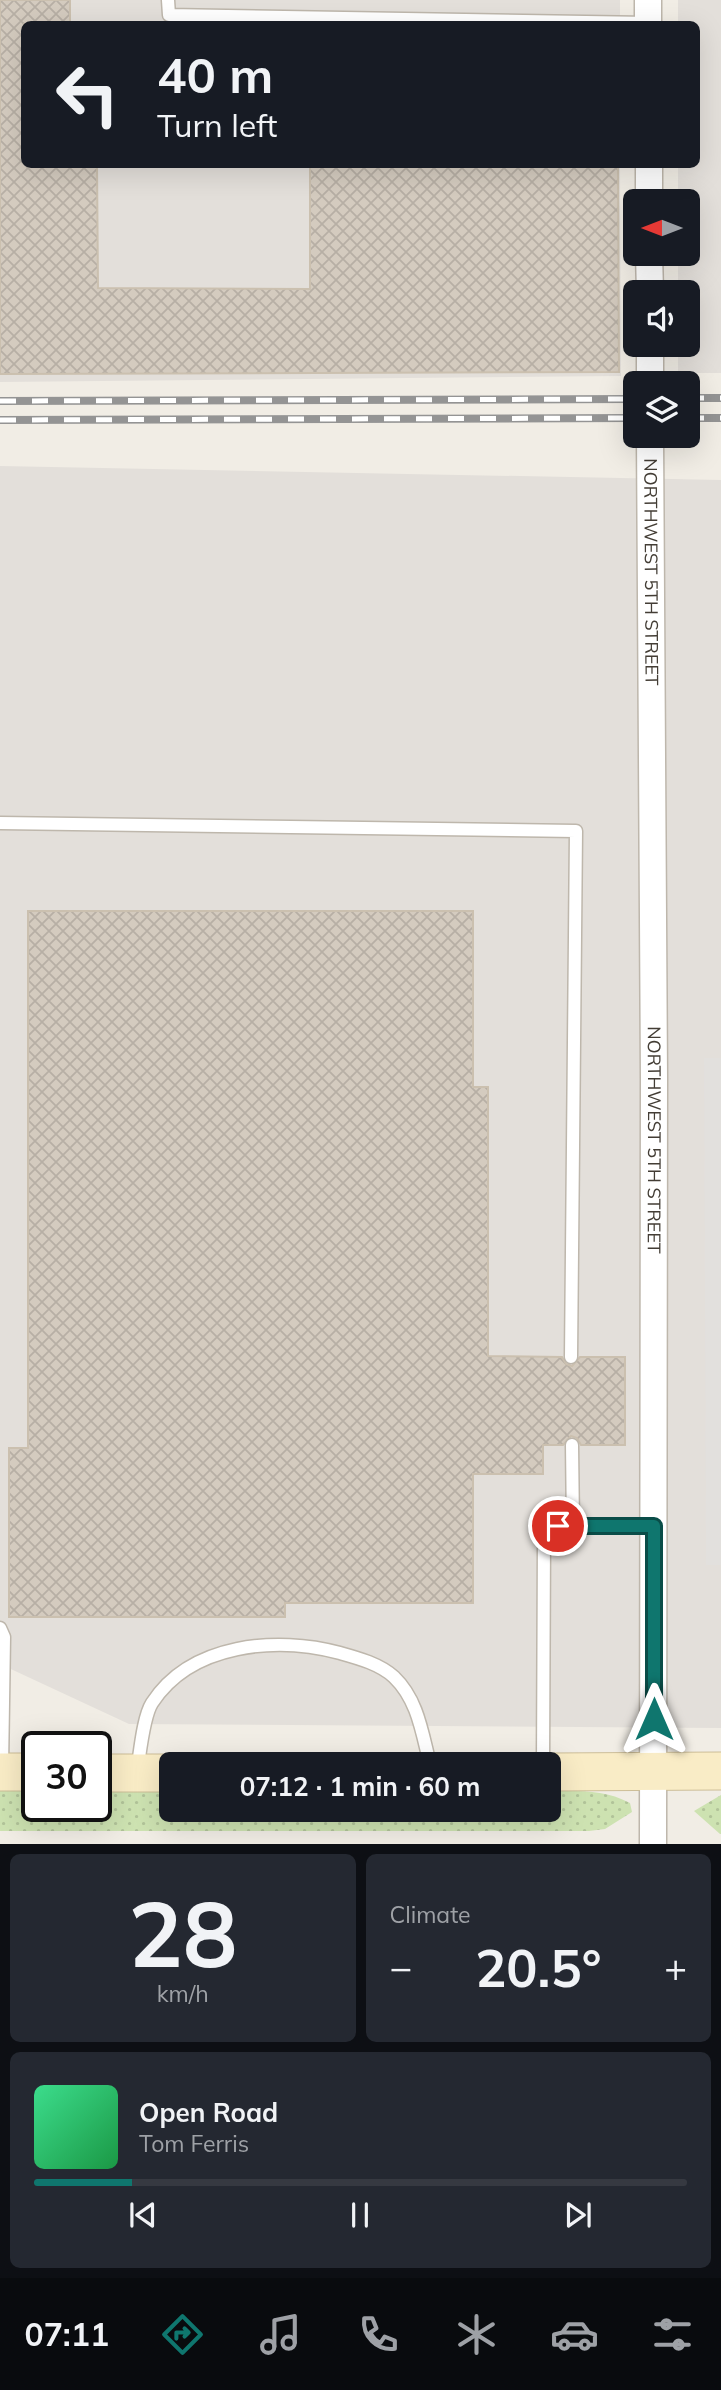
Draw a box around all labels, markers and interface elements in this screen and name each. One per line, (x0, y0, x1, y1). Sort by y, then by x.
text: 40 m (157, 44, 273, 105)
icon: left (42, 49, 133, 140)
text: Turn left (157, 105, 277, 145)
north arrow (623, 189, 700, 266)
map controls (623, 189, 700, 448)
button: sound (623, 280, 700, 357)
button: layers (623, 371, 700, 448)
street label: NORTHWEST 5TH STREET (639, 458, 664, 686)
street label: NORTHWEST 5TH STREET (643, 1026, 666, 1254)
pin (528, 1496, 588, 1556)
icon: arrive (539, 1507, 577, 1545)
position arrow (617, 1682, 691, 1756)
speed limit sign: 30 (21, 1731, 112, 1822)
text: 07:12 · 1 min · 60 m (240, 1770, 480, 1803)
text: 28 (128, 1876, 237, 1990)
text: Climate (390, 1900, 471, 1929)
text: 20.5° (475, 1935, 601, 2000)
text: − (390, 1943, 412, 1991)
text: + (664, 1943, 687, 1991)
text: km/h (157, 1979, 209, 2008)
text: Open Road (139, 2096, 278, 2129)
text: Tom Ferris (139, 2129, 249, 2158)
icon: previous (124, 2196, 162, 2234)
icon: pause (341, 2196, 379, 2234)
icon: next (559, 2196, 597, 2234)
icon: directions (158, 2310, 207, 2359)
icon: music (256, 2310, 305, 2359)
icon: phone (354, 2310, 403, 2359)
icon: climate (452, 2310, 501, 2359)
icon: car (550, 2310, 599, 2359)
icon: filters (648, 2310, 697, 2359)
text: 07:11 (24, 2314, 109, 2354)

